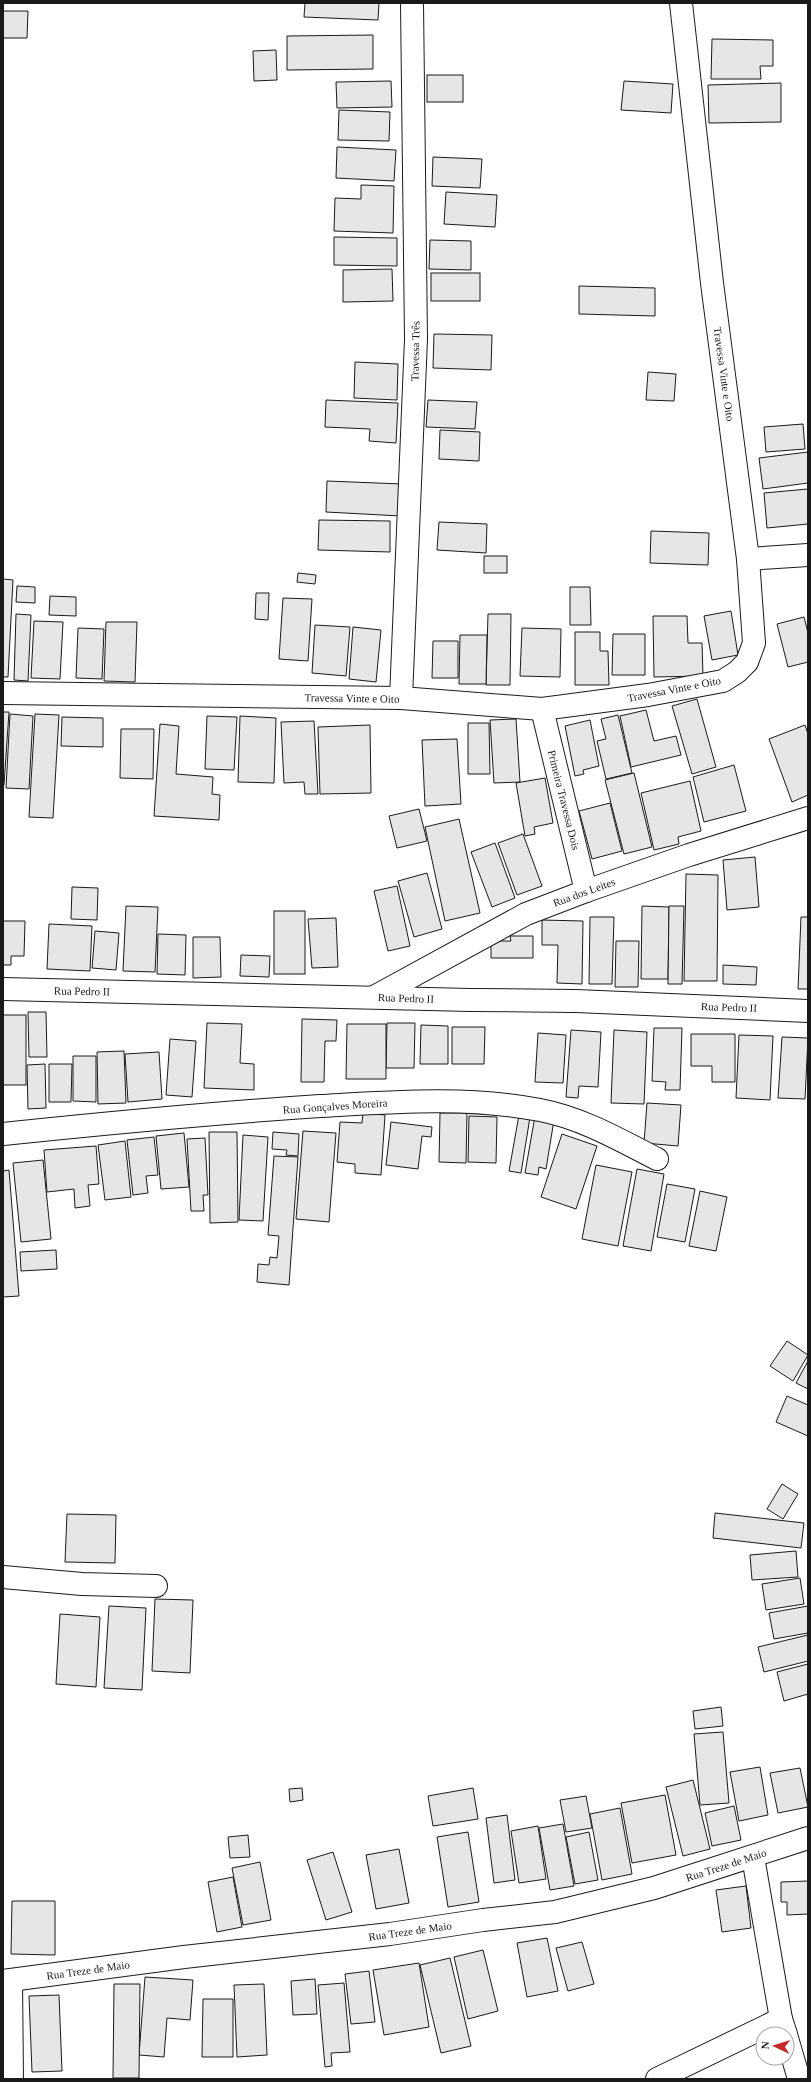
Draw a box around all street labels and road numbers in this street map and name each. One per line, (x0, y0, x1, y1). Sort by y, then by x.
street label: Travessa Três (408, 321, 422, 381)
street label: Travessa Vinte e Oito (711, 326, 737, 422)
street label: Travessa Vinte e Oito (626, 674, 722, 704)
street label: Travessa Vinte e Oito (304, 691, 400, 705)
street label: Primeira Travessa Dois (546, 749, 582, 851)
street label: Rua dos Leites (551, 875, 617, 909)
street label: Rua Pedro II (54, 985, 111, 997)
street label: Rua Pedro II (378, 991, 435, 1005)
street label: Rua Pedro II (701, 1000, 758, 1014)
street label: Rua Gonçalves Moreira (282, 1096, 388, 1116)
street label: Rua Treze de Maio (684, 1846, 768, 1884)
street label: Rua Treze de Maio (368, 1919, 453, 1943)
street label: Rua Treze de Maio (46, 1958, 131, 1982)

